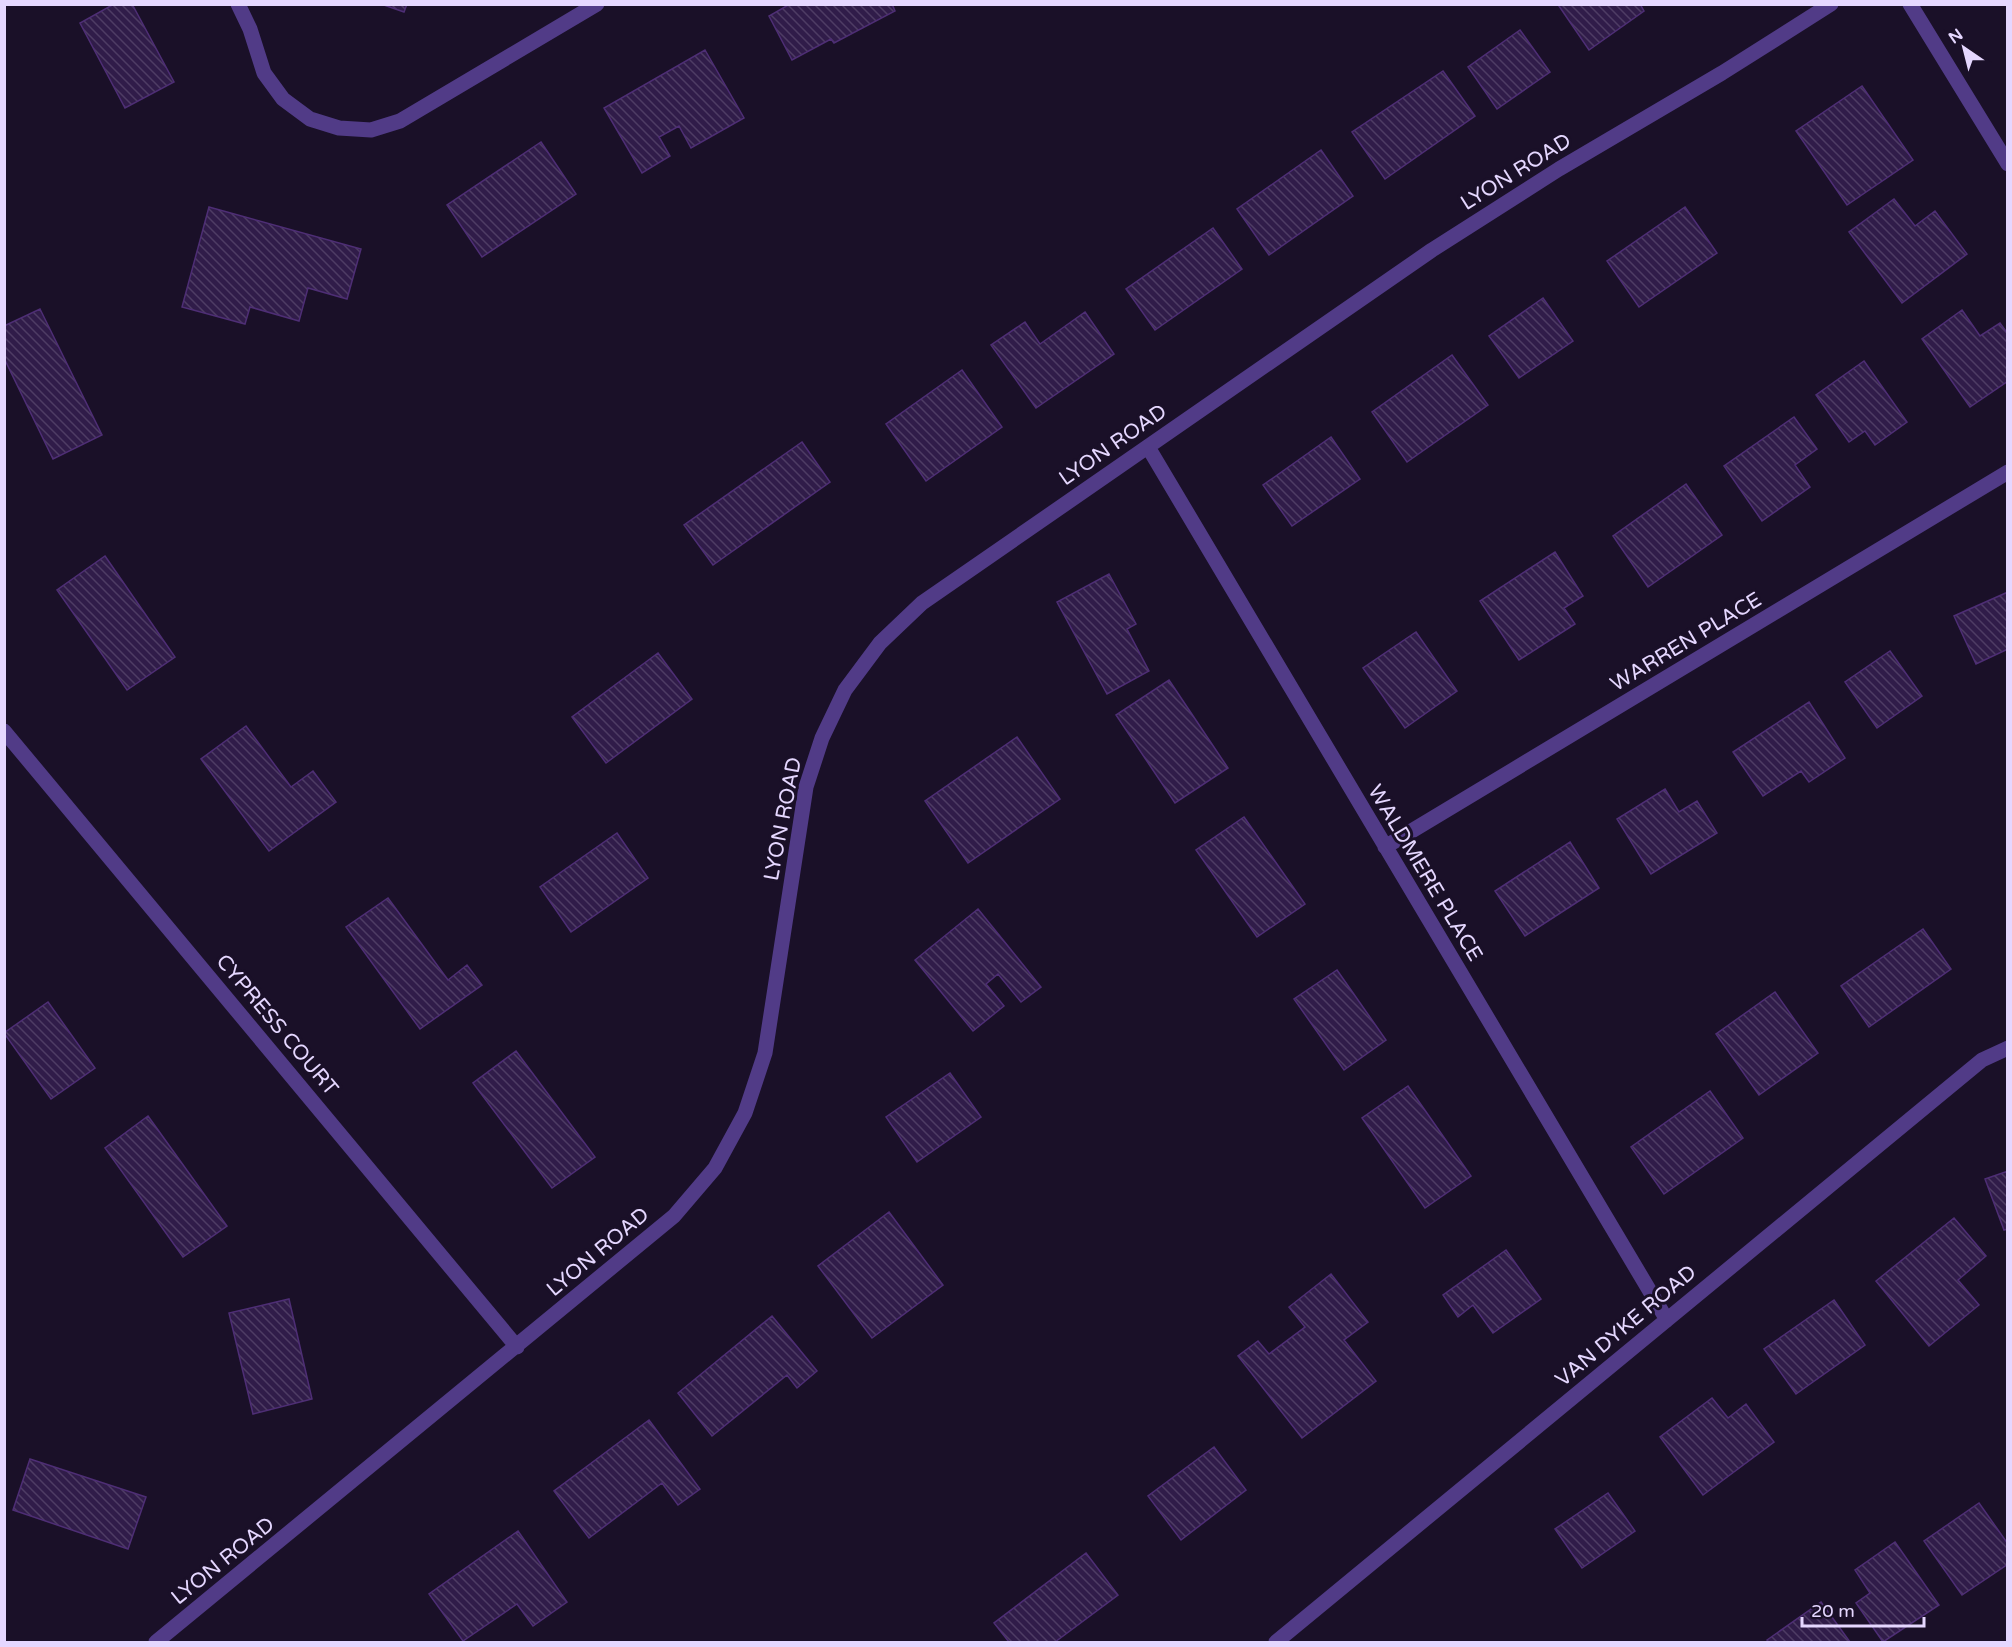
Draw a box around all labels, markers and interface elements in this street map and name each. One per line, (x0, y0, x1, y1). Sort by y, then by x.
north arrow (1934, 18, 1994, 78)
text: N (1945, 25, 1967, 48)
street label: LYON ROAD (1456, 128, 1576, 216)
street label: LYON ROAD (1054, 399, 1172, 491)
street label: WARREN PLACE (1606, 587, 1766, 697)
street label: LYON ROAD (759, 755, 807, 883)
street label: WALDMERE PLACE (1362, 780, 1488, 966)
street label: CYPRESS COURT (211, 949, 343, 1101)
street label: LYON ROAD (542, 1202, 654, 1302)
street label: VAN DYKE ROAD (1550, 1260, 1702, 1392)
street label: LYON ROAD (166, 1512, 280, 1610)
scale bar (1802, 1590, 1924, 1628)
text: 20 m (1811, 1600, 1855, 1622)

